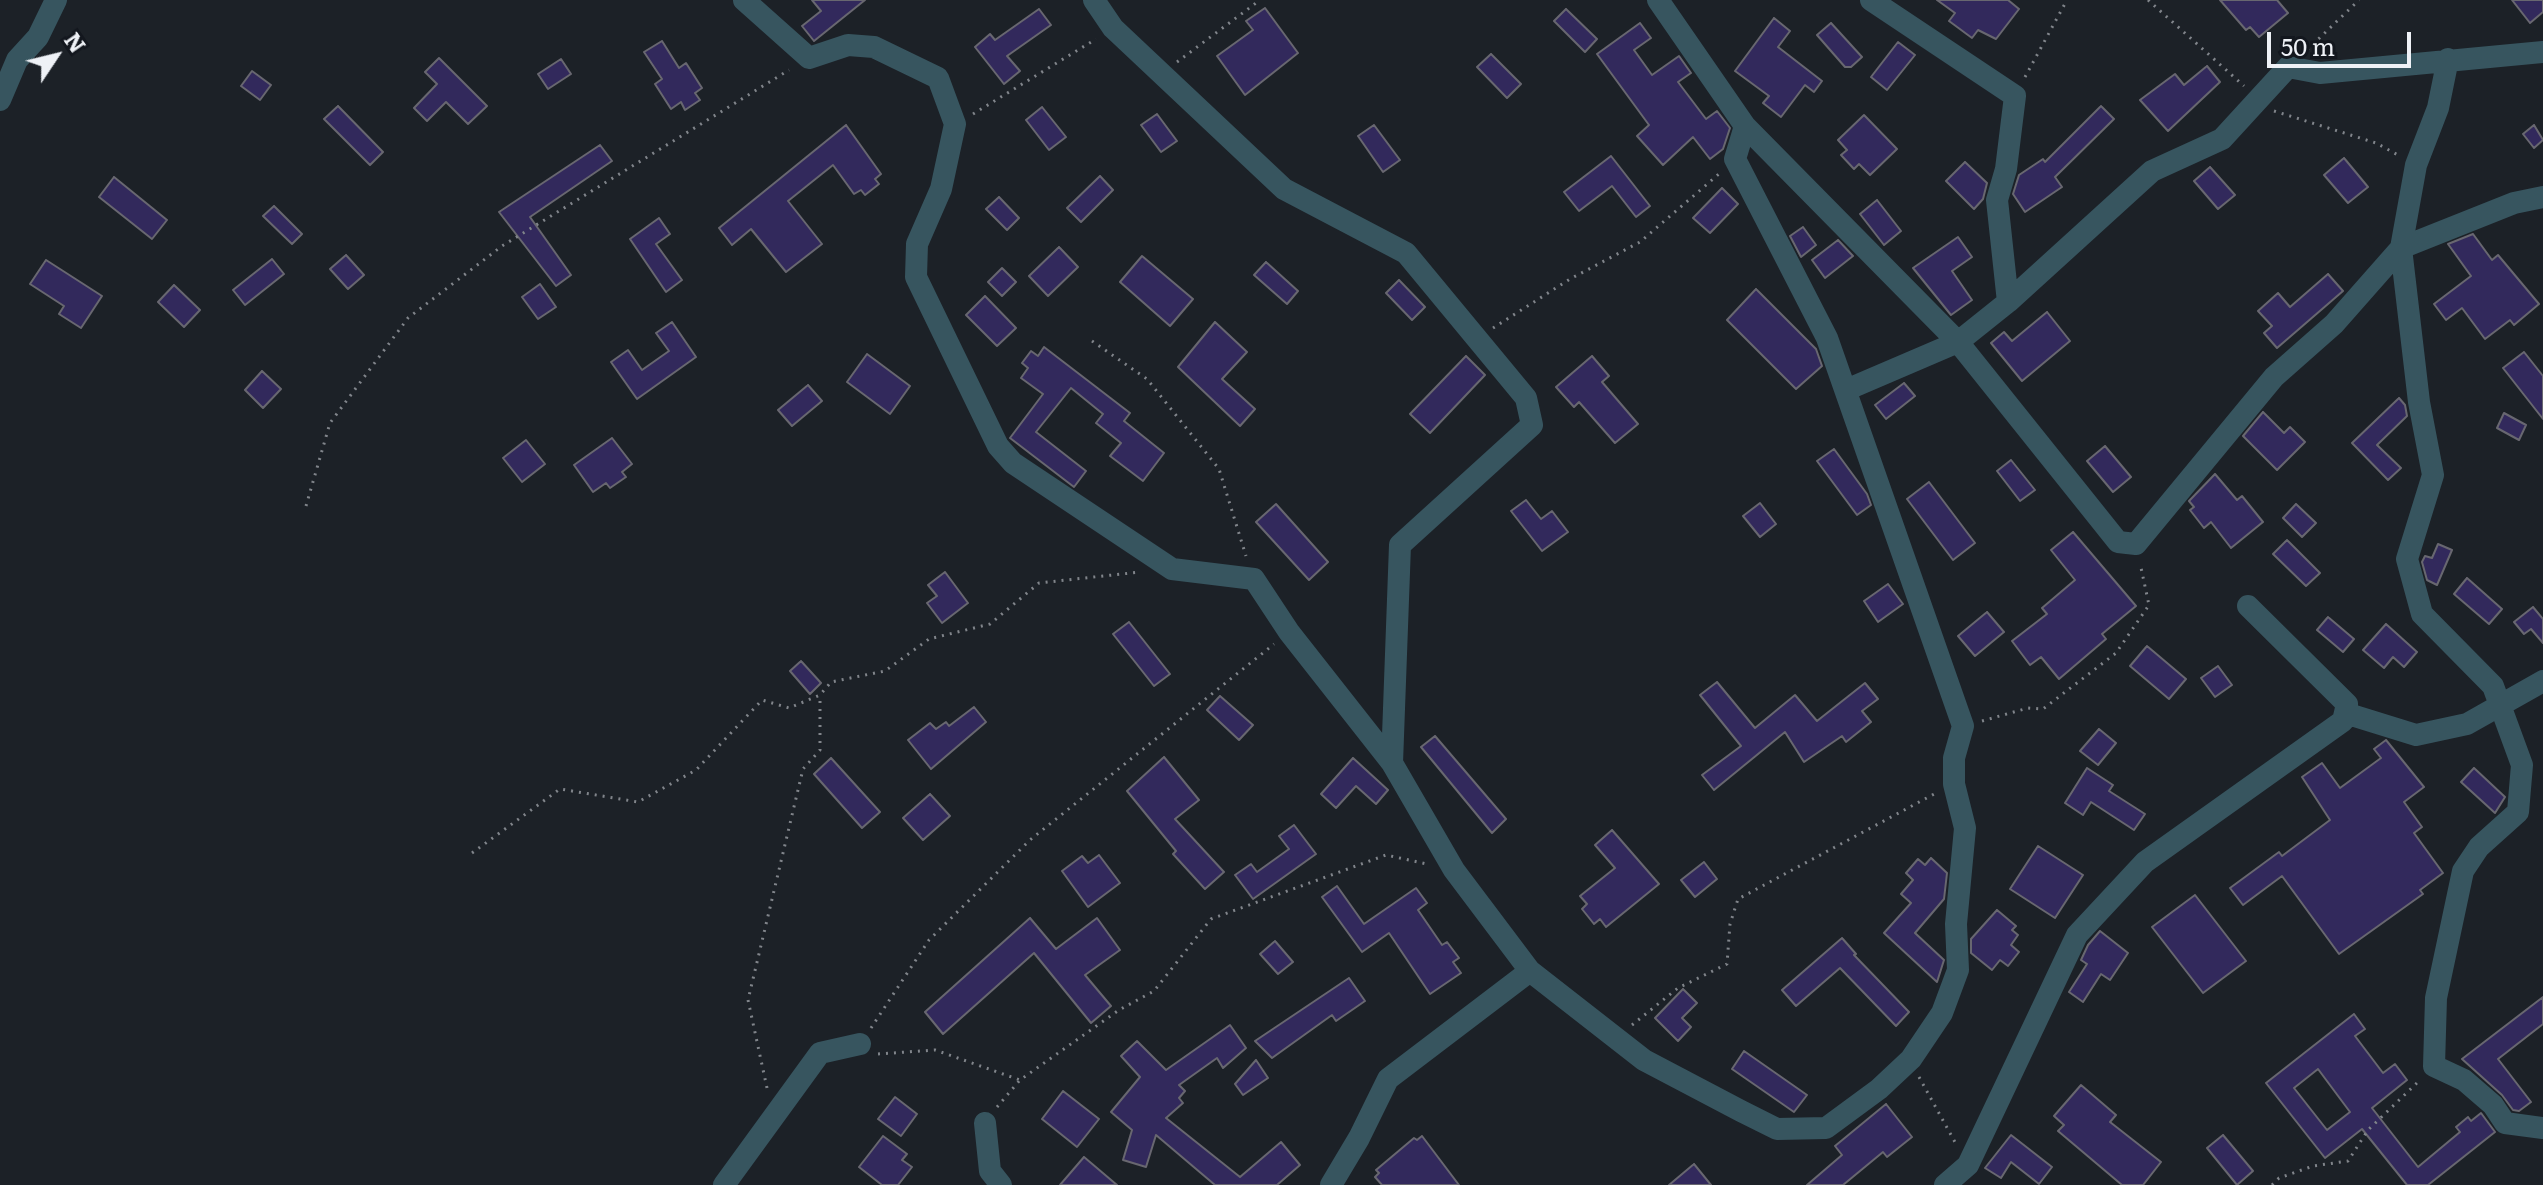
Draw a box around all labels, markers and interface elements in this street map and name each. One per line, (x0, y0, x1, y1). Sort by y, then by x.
north arrow (16, 16, 96, 96)
scale bar (2271, 16, 2415, 66)
text: N (57, 25, 95, 59)
text: 50 m (2281, 28, 2335, 63)

